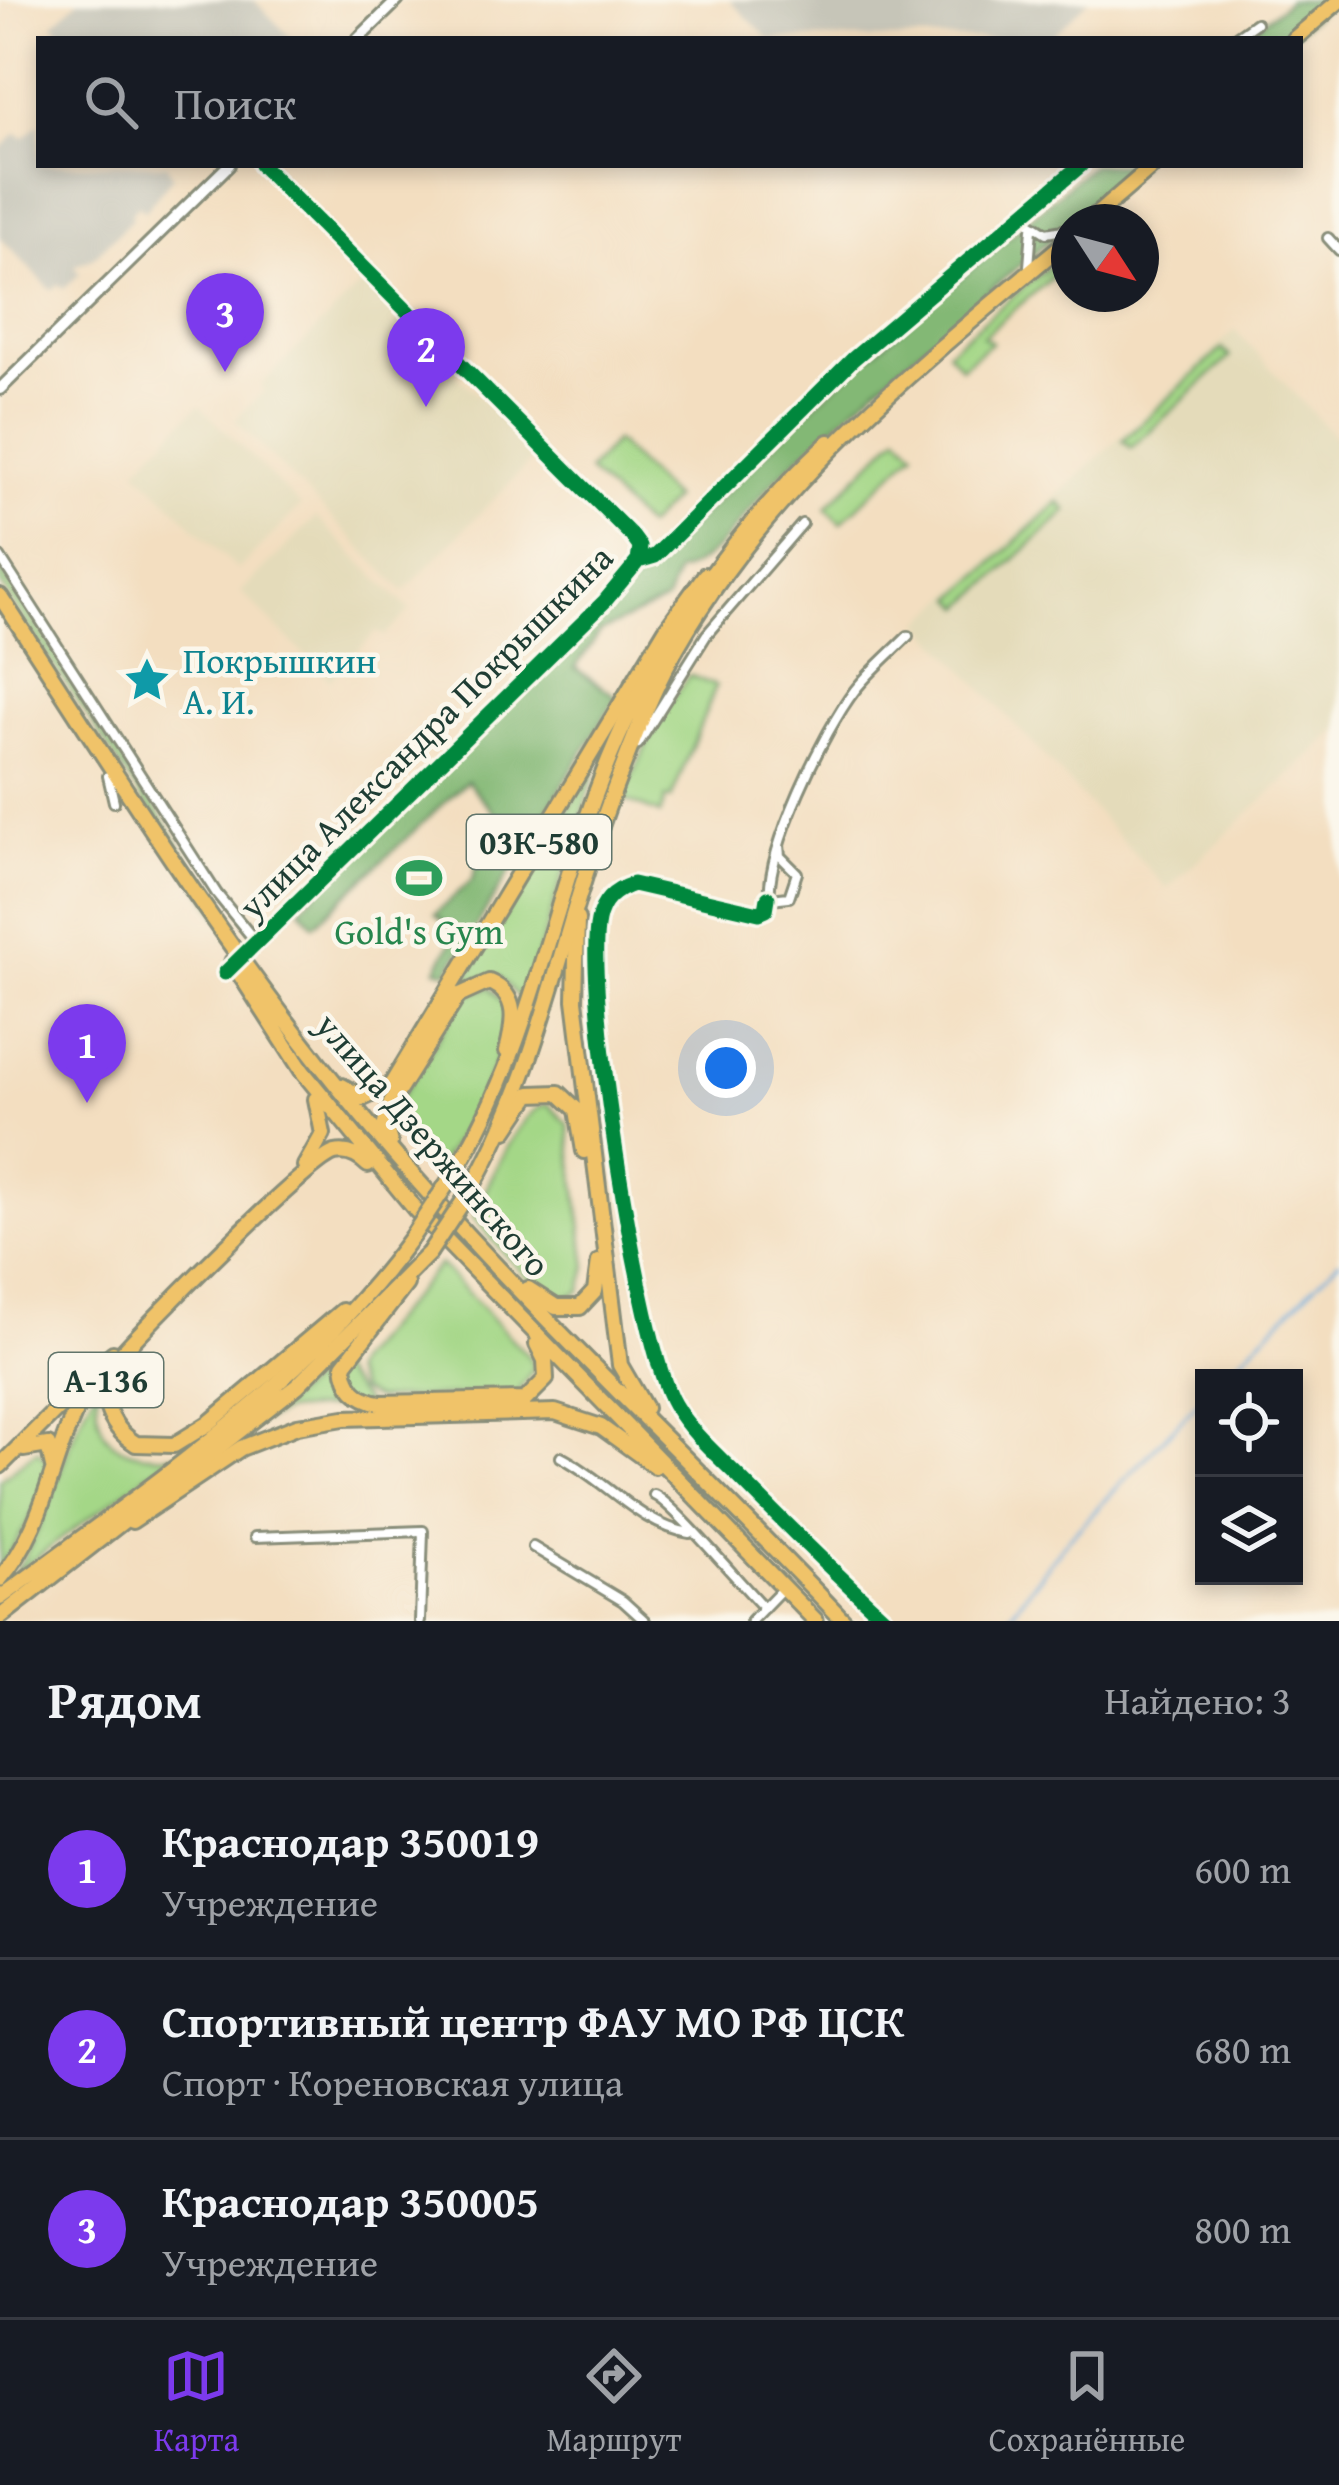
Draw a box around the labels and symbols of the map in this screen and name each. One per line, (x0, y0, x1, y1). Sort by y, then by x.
north arrow (1051, 204, 1159, 312)
pin: 3 (186, 273, 264, 372)
pin: 2 (387, 308, 465, 407)
street label: улица Александра Покрышкина (225, 532, 624, 931)
place label: Покрышкин А. И. (183, 633, 376, 727)
place icon: Покрышкин А. И. (122, 655, 172, 705)
road number: 03К-580 (467, 815, 611, 869)
sports icon: Gold's Gym (394, 853, 444, 903)
place label: Gold's Gym (335, 904, 503, 957)
street label: улица Дзержинского (303, 999, 564, 1288)
pin: 1 (48, 1004, 126, 1103)
your location (696, 1038, 756, 1098)
road number: А-136 (49, 1353, 163, 1407)

